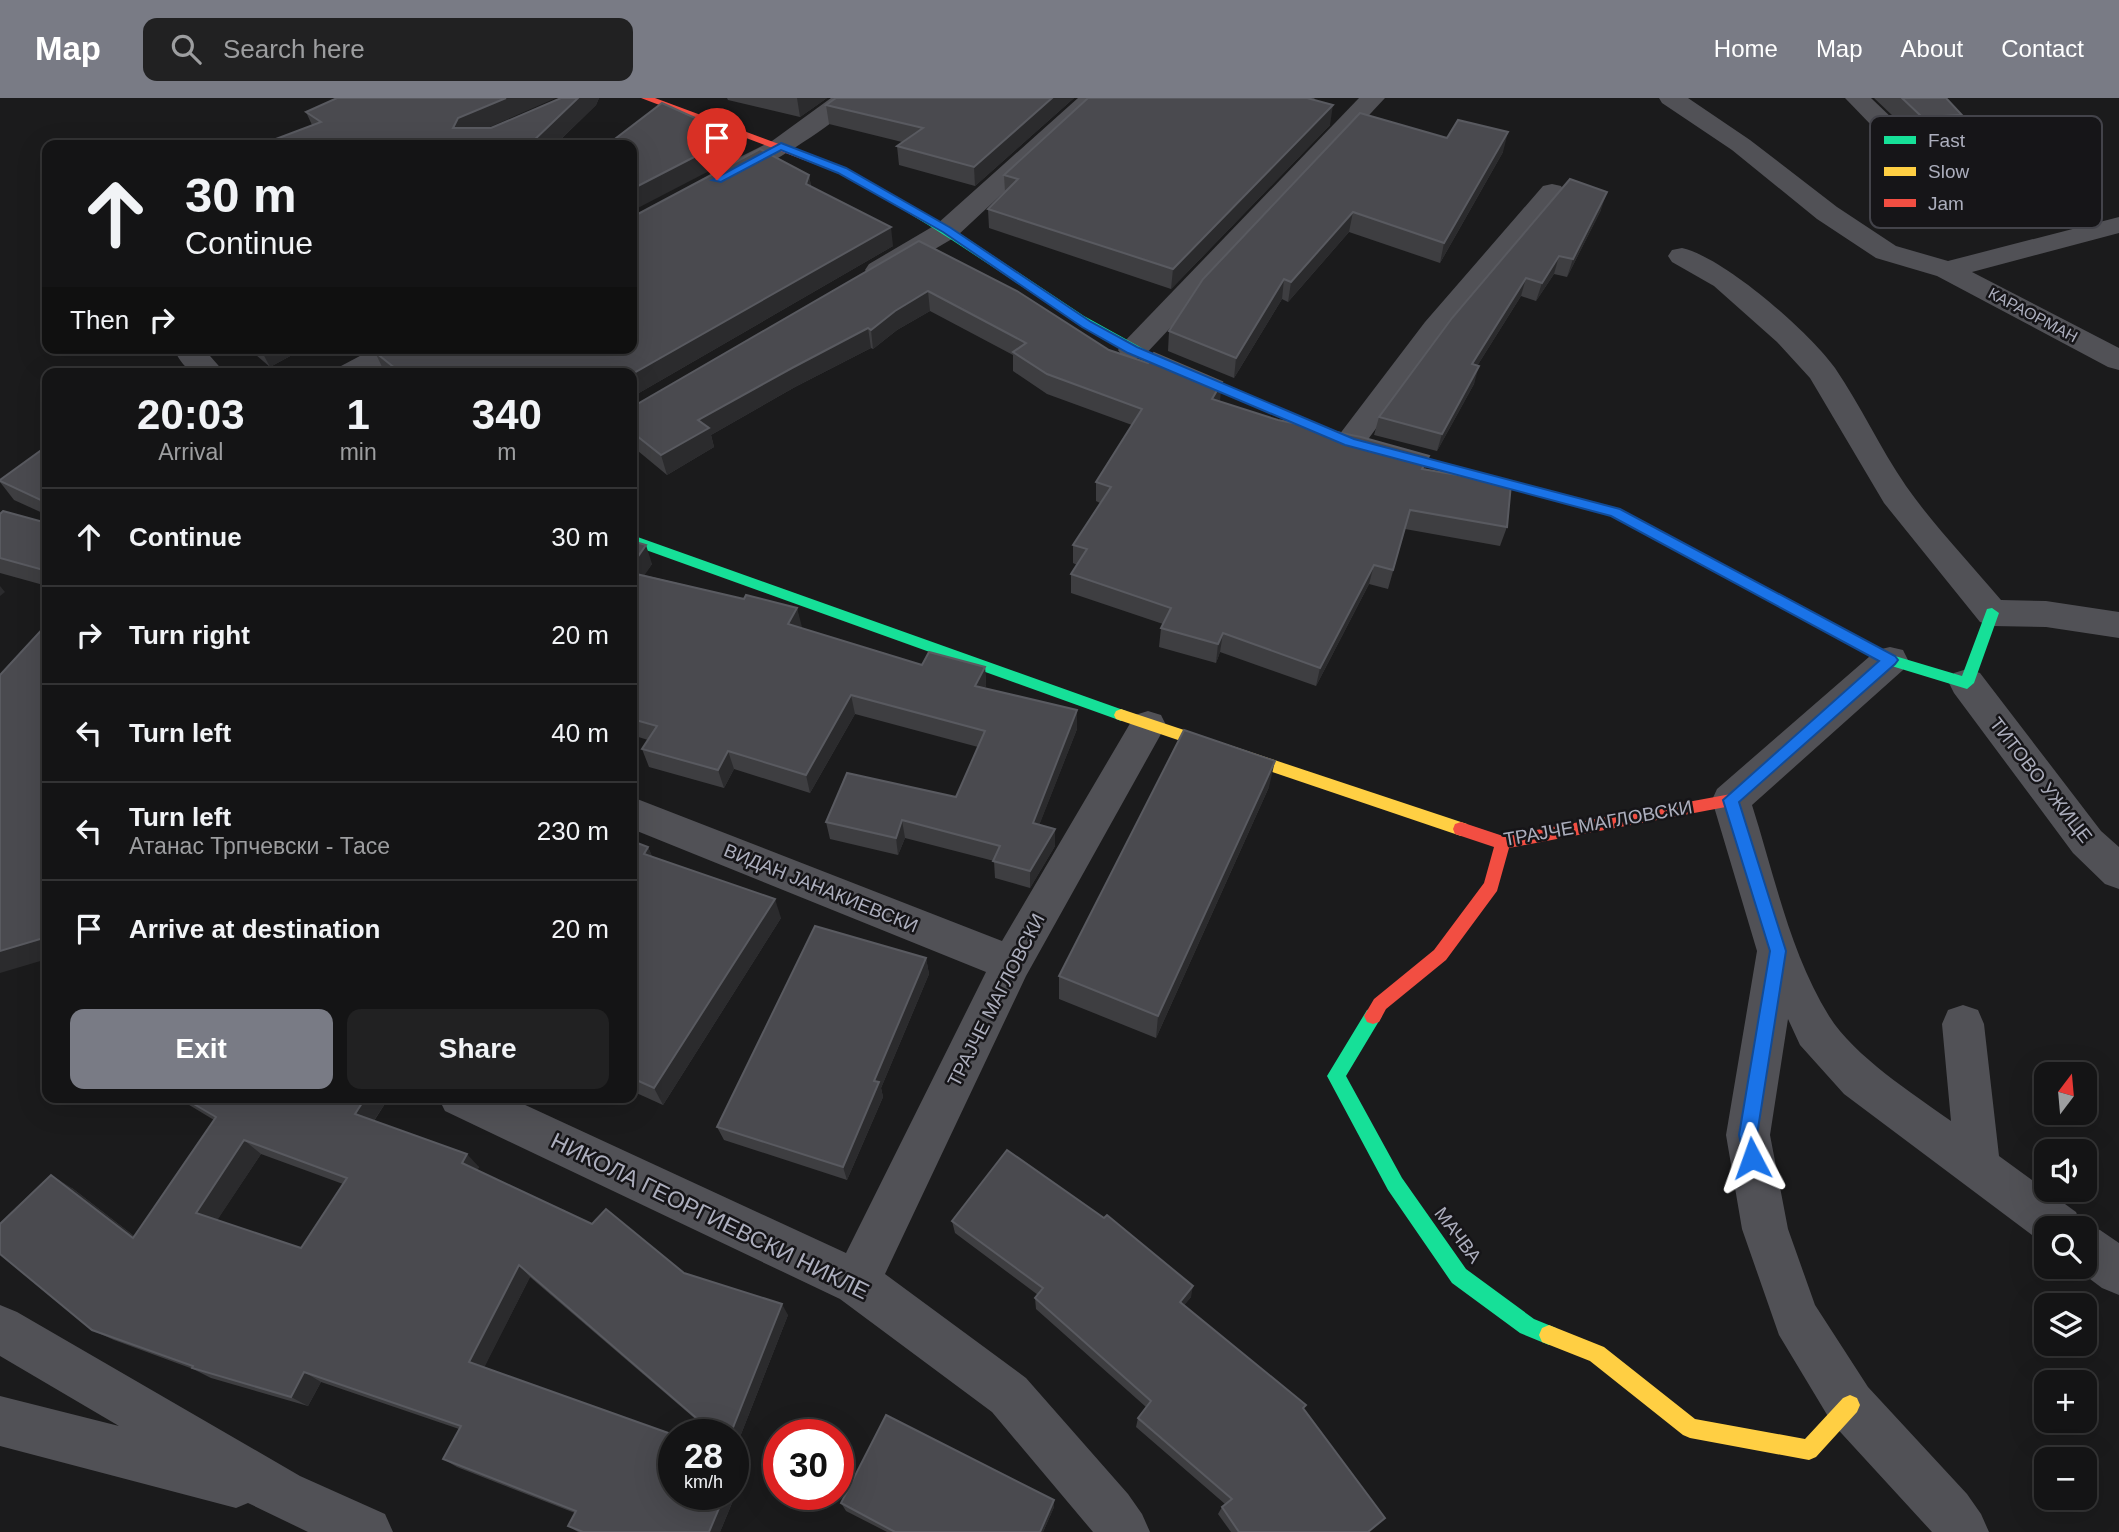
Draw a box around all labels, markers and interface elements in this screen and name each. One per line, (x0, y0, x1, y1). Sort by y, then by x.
search box (143, 18, 633, 81)
text: Map (35, 30, 101, 67)
icon: search (167, 30, 205, 68)
text: Search here (223, 34, 365, 64)
text: Home (1714, 35, 1778, 62)
text: Map (1816, 35, 1863, 62)
text: About (1901, 35, 1963, 62)
text: Contact (2001, 35, 2084, 62)
pin (687, 108, 747, 180)
legend (1870, 116, 2102, 228)
icon: arrive (698, 119, 736, 157)
text: Fast (1928, 130, 1966, 151)
text: Slow (1928, 161, 1969, 182)
icon: ahead (70, 168, 161, 259)
text: 30 m (185, 168, 297, 222)
text: Jam (1928, 193, 1964, 214)
text: Continue (185, 225, 313, 261)
street label: КАРАОРМАН (1986, 284, 2080, 346)
icon: right (143, 301, 181, 339)
text: Then (70, 305, 129, 335)
text: 20:03 (137, 391, 245, 438)
text: 1 (346, 391, 370, 438)
text: 340 (472, 391, 542, 438)
text: Arrival (158, 439, 223, 465)
text: min (340, 439, 377, 465)
text: m (497, 439, 516, 465)
icon: ahead (70, 518, 108, 556)
text: Continue (129, 522, 242, 552)
text: 30 m (551, 522, 609, 552)
icon: right (70, 616, 108, 654)
text: Turn right (129, 620, 250, 650)
text: 20 m (551, 620, 609, 650)
street label: ТИТОВО УЖИЦЕ (1986, 713, 2096, 847)
icon: left (70, 714, 108, 752)
text: Turn left (129, 718, 231, 748)
text: 40 m (551, 718, 609, 748)
street label: ТРАЈЧЕ МАГЛОВСКИ (1502, 796, 1694, 850)
text: Turn left (129, 802, 231, 832)
icon: left (70, 812, 108, 850)
text: 230 m (537, 816, 609, 846)
text: Атанас Трпчевски - Тасе (129, 833, 390, 859)
street label: ВИДАН ЈАНАКИЕВСКИ (721, 839, 921, 937)
icon: arrive (70, 910, 108, 948)
street label: ТРАЈЧЕ МАГЛОВСКИ (943, 910, 1049, 1090)
text: Arrive at destination (129, 914, 380, 944)
text: 20 m (551, 914, 609, 944)
button: Exit (70, 1009, 333, 1089)
button: Share (347, 1009, 609, 1089)
north arrow (2034, 1062, 2096, 1125)
map controls (2034, 1062, 2097, 1510)
position arrow (1715, 1121, 1789, 1195)
street label: НИКОЛА ГЕОРГИЕВСКИ НИКЛЕ (547, 1127, 873, 1305)
button: sound (2034, 1139, 2097, 1202)
street label: МАЧВА (1430, 1203, 1486, 1267)
button: search (2034, 1216, 2097, 1279)
button: layers (2034, 1293, 2097, 1356)
button: + (2034, 1370, 2097, 1433)
speed limit sign: 30 (763, 1419, 854, 1510)
text: 28 (684, 1436, 723, 1475)
button: − (2034, 1447, 2097, 1510)
text: km/h (684, 1472, 723, 1492)

